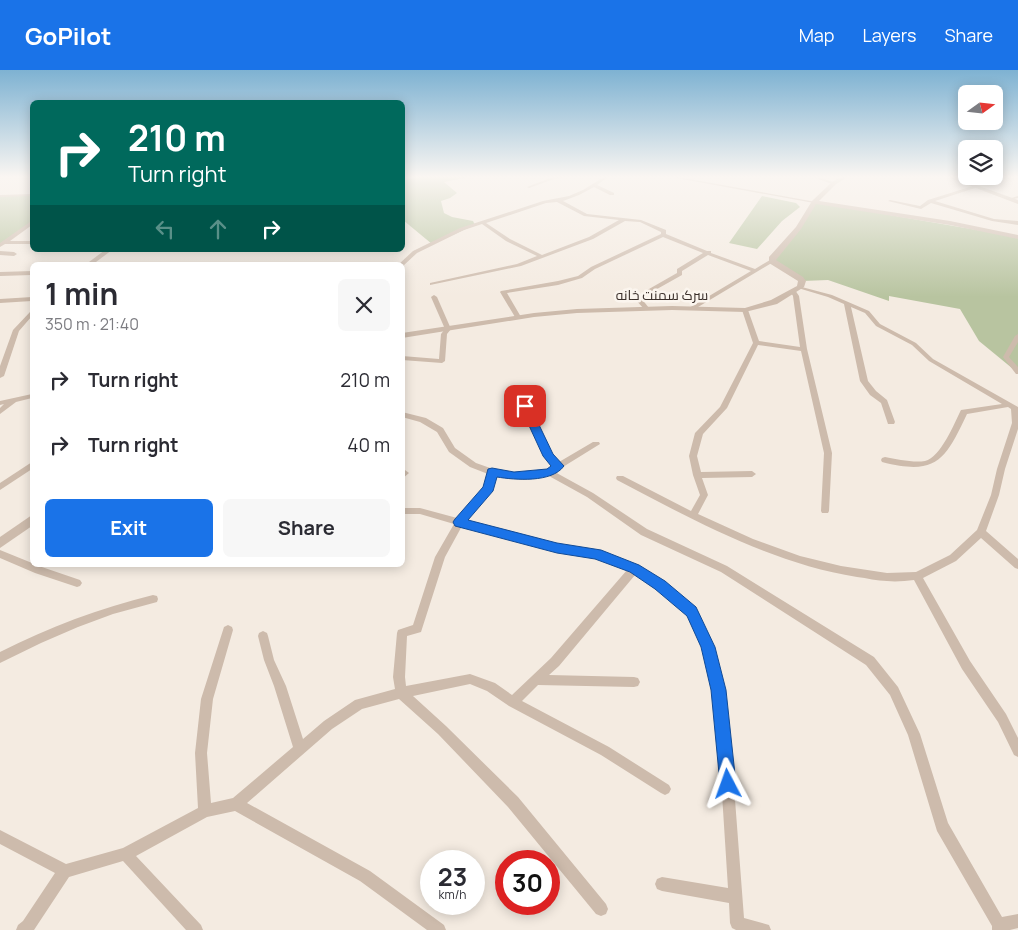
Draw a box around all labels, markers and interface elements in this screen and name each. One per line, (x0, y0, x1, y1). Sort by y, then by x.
text: GoPilot (25, 19, 111, 52)
text: Map (799, 23, 834, 47)
text: Layers (862, 23, 916, 47)
text: Share (944, 23, 993, 47)
north arrow (958, 85, 1002, 130)
map controls (958, 85, 1003, 185)
text: 210 m (128, 114, 226, 162)
icon: right (45, 120, 110, 185)
button: layers (958, 140, 1003, 185)
text: Turn right (128, 159, 226, 189)
icon: left (151, 215, 179, 243)
icon: ahead (204, 215, 232, 243)
icon: right (257, 215, 285, 243)
text: 1 min (45, 273, 118, 314)
button: close (338, 279, 390, 331)
street label: سرک سمنت خانه (616, 285, 708, 304)
text: 350 m · 21:40 (45, 313, 139, 335)
icon: right (45, 366, 73, 394)
text: Turn right (88, 367, 178, 393)
text: 210 m (340, 367, 390, 393)
pin (504, 385, 546, 427)
icon: arrive (511, 392, 539, 420)
icon: right (45, 431, 73, 459)
text: Turn right (88, 432, 178, 458)
text: 40 m (347, 432, 390, 458)
button: Exit (45, 499, 213, 557)
button: Share (223, 499, 390, 557)
position arrow (701, 757, 753, 809)
speed limit sign: 30 (495, 850, 560, 915)
text: 23 (438, 859, 467, 894)
text: km/h (439, 886, 466, 903)

